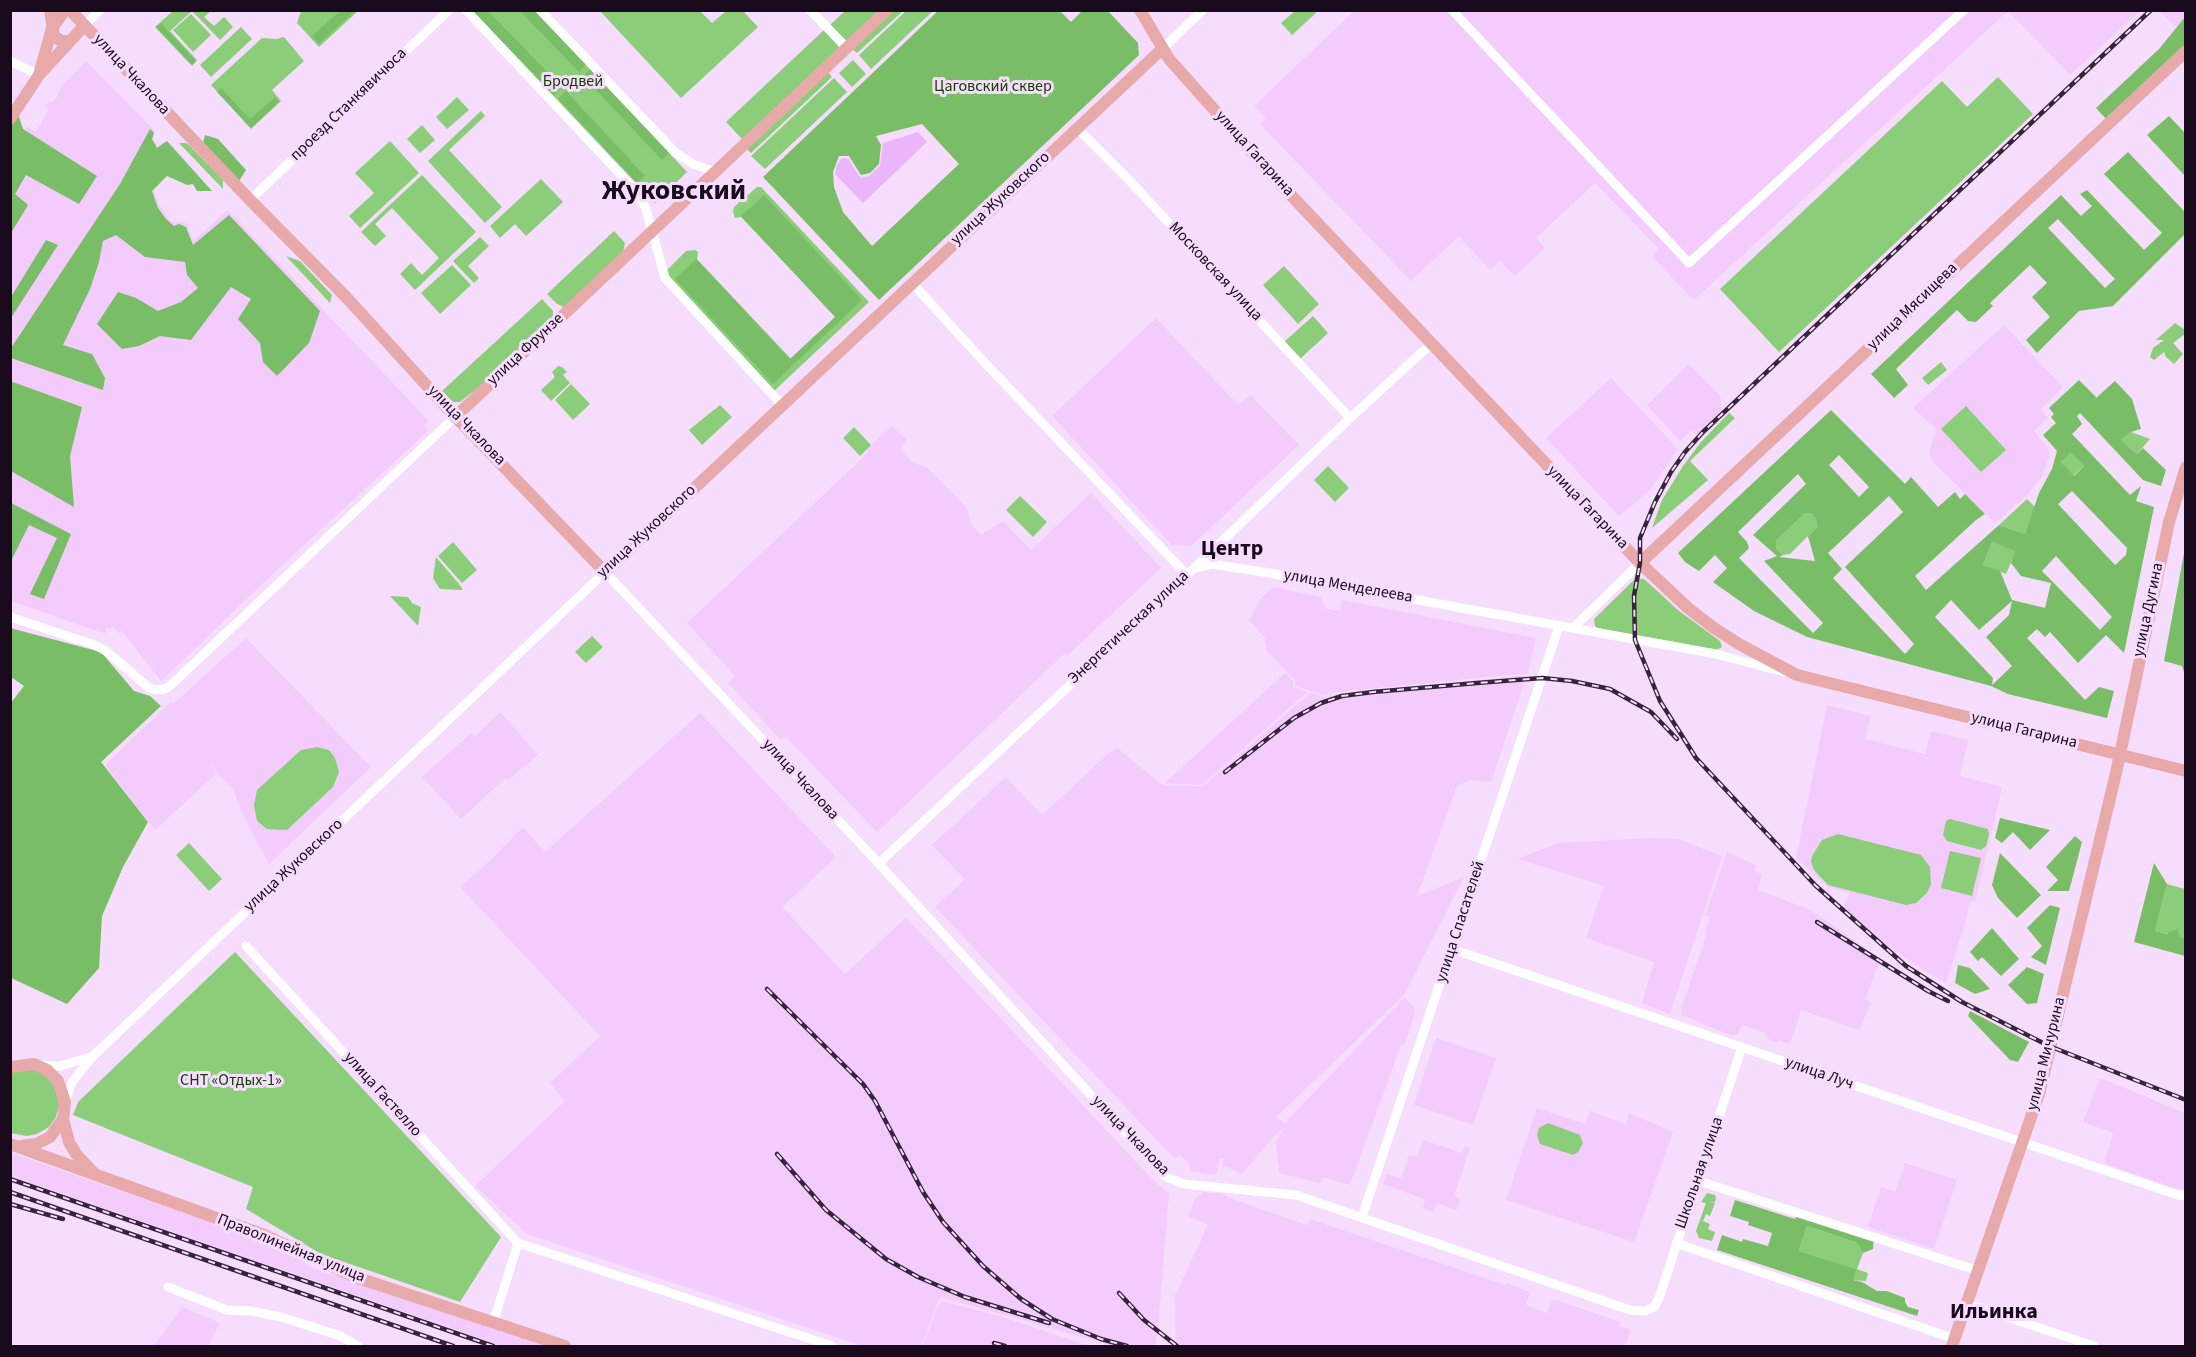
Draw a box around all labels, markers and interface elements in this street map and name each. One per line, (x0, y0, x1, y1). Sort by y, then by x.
street label: улица Чкалова (89, 30, 173, 120)
street label: проезд Станкявичюса (287, 44, 411, 166)
park label: Бродвей (543, 72, 603, 92)
park label: Цаговский сквер (934, 77, 1052, 97)
street label: улица Гагарина (1210, 107, 1298, 201)
street label: улица Жуковского (948, 148, 1054, 250)
district label: Жуковский (602, 176, 746, 210)
street label: Московская улица (1164, 218, 1266, 326)
street label: улица Мясищева (1864, 259, 1962, 355)
street label: улица Фрунзе (484, 310, 568, 390)
street label: улица Чкалова (423, 382, 509, 470)
street label: улица Гагарина (1542, 462, 1632, 554)
street label: улица Жуковского (594, 481, 700, 583)
district label: Центр (1201, 537, 1263, 563)
street label: улица Дугина (2130, 561, 2168, 659)
street label: улица Менделеева (1282, 566, 1414, 608)
street label: Энергетическая улица (1065, 567, 1193, 689)
street label: улица Гагарина (1969, 709, 2079, 753)
street label: улица Чкалова (758, 735, 842, 825)
street label: улица Жуковского (241, 815, 347, 917)
street label: улица Спасателей (1432, 859, 1490, 985)
street label: улица Мичурина (2024, 995, 2070, 1113)
street label: улица Гастелло (339, 1049, 425, 1141)
street label: улица Луч (1782, 1053, 1856, 1095)
park label: СНТ «Отдых-1» (180, 1071, 282, 1091)
street label: улица Чкалова (1087, 1092, 1173, 1180)
street label: Школьная улица (1672, 1114, 1728, 1232)
street label: Праволинейная улица (214, 1211, 368, 1287)
district label: Ильинка (1950, 1300, 2038, 1326)

